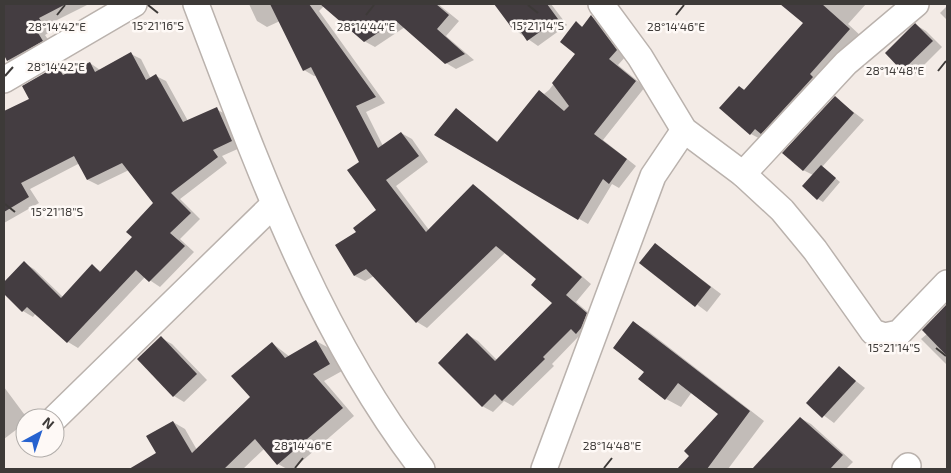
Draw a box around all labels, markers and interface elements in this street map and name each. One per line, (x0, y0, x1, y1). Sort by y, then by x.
text: 15°21'16"S (132, 18, 184, 32)
text: 15°21'14"S (512, 18, 565, 32)
text: 28°14'42"E (28, 19, 86, 33)
text: 28°14'44"E (337, 19, 395, 33)
text: 28°14'46"E (647, 19, 705, 33)
text: 28°14'42"E (27, 59, 85, 73)
text: 28°14'48"E (866, 63, 924, 77)
text: 15°21'18"S (31, 204, 84, 218)
text: 15°21'14"S (868, 340, 921, 354)
north arrow (15, 408, 65, 458)
text: N (39, 413, 58, 432)
text: 28°14'46"E (274, 438, 332, 452)
text: 28°14'48"E (583, 438, 641, 452)

